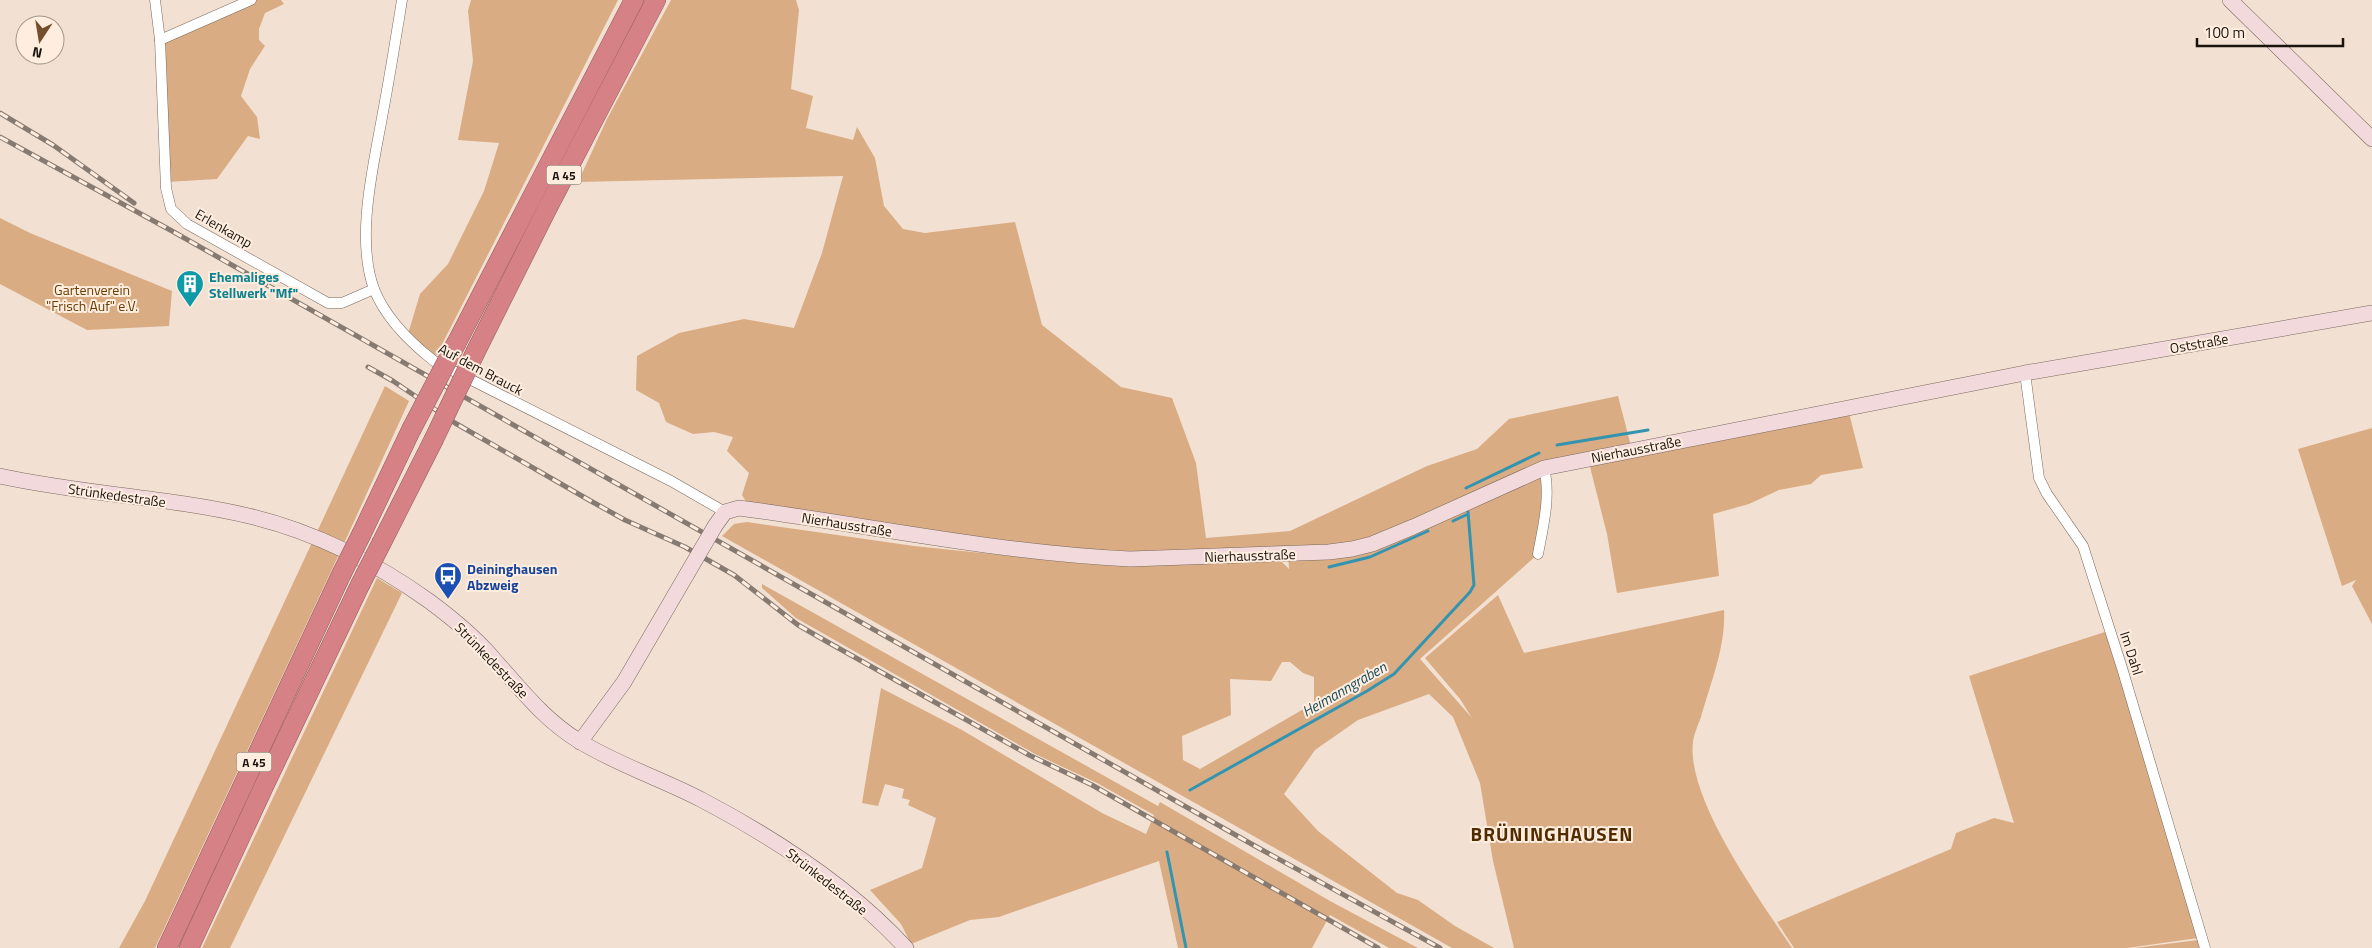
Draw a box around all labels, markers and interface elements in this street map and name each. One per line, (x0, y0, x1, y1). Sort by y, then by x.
north arrow (15, 15, 65, 65)
scale bar (2197, 15, 2343, 47)
text: 100 m (2204, 21, 2245, 44)
text: N (30, 42, 44, 64)
road number: A 45 (546, 166, 582, 184)
street label: Erlenkamp (191, 203, 257, 253)
place label: Ehemaliges Stellwerk "Mf" (209, 266, 298, 303)
building icon: Ehemaliges Stellwerk "Mf" (175, 269, 205, 308)
park label: Gartenverein "Frisch Auf" e.V. (46, 279, 138, 316)
street label: Oststraße (2168, 328, 2230, 358)
street label: Auf dem Brauck (435, 338, 527, 400)
street label: Nierhausstraße (1589, 430, 1683, 468)
street label: Strünkedestraße (67, 478, 167, 512)
street label: Nierhausstraße (800, 506, 894, 542)
street label: Nierhausstraße (1204, 543, 1296, 567)
place label: Deininghausen Abzweig (467, 558, 557, 595)
bus stop icon: Deininghausen Abzweig (433, 561, 463, 600)
street label: Strünkedestraße (450, 617, 534, 703)
street label: Im Dahl (2115, 628, 2149, 678)
water label: Heimanngraben (1297, 655, 1391, 723)
road number: A 45 (236, 752, 272, 772)
district label: BRÜNINGHAUSEN (1471, 819, 1633, 848)
street label: Strünkedestraße (782, 842, 872, 920)

